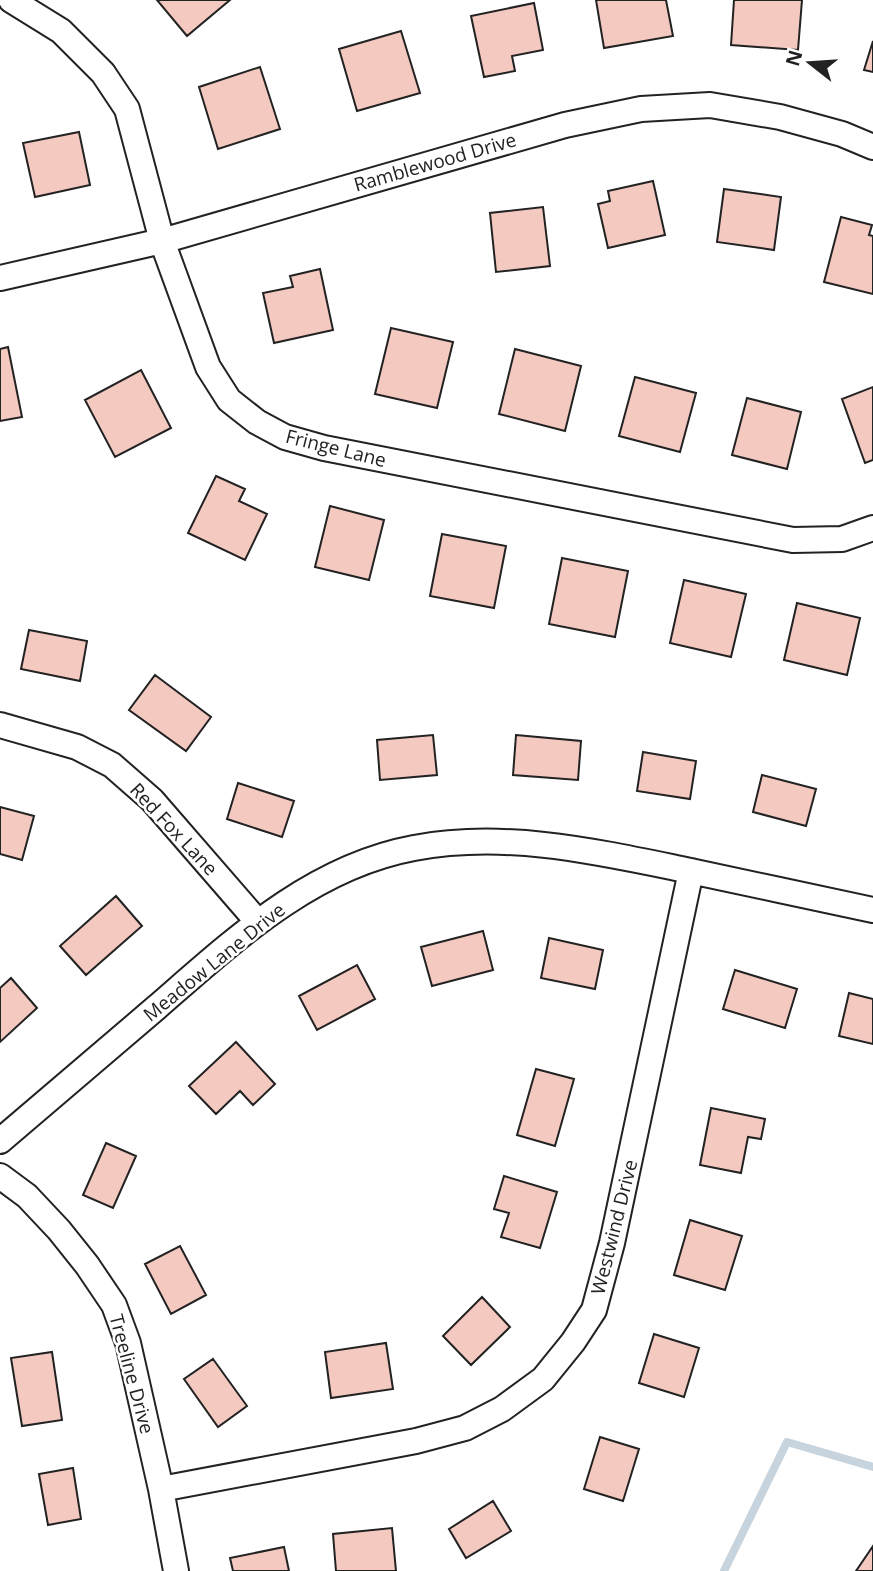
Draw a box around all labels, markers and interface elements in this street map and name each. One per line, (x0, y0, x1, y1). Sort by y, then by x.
north arrow (775, 28, 845, 98)
text: N (779, 47, 808, 69)
street label: Ramblewood Drive (351, 126, 519, 198)
street label: Fringe Lane (283, 423, 389, 473)
street label: Red Fox Lane (124, 777, 224, 881)
street label: Meadow Lane Drive (138, 897, 290, 1027)
street label: Westwind Drive (585, 1157, 643, 1297)
street label: Treeline Drive (104, 1311, 160, 1437)

